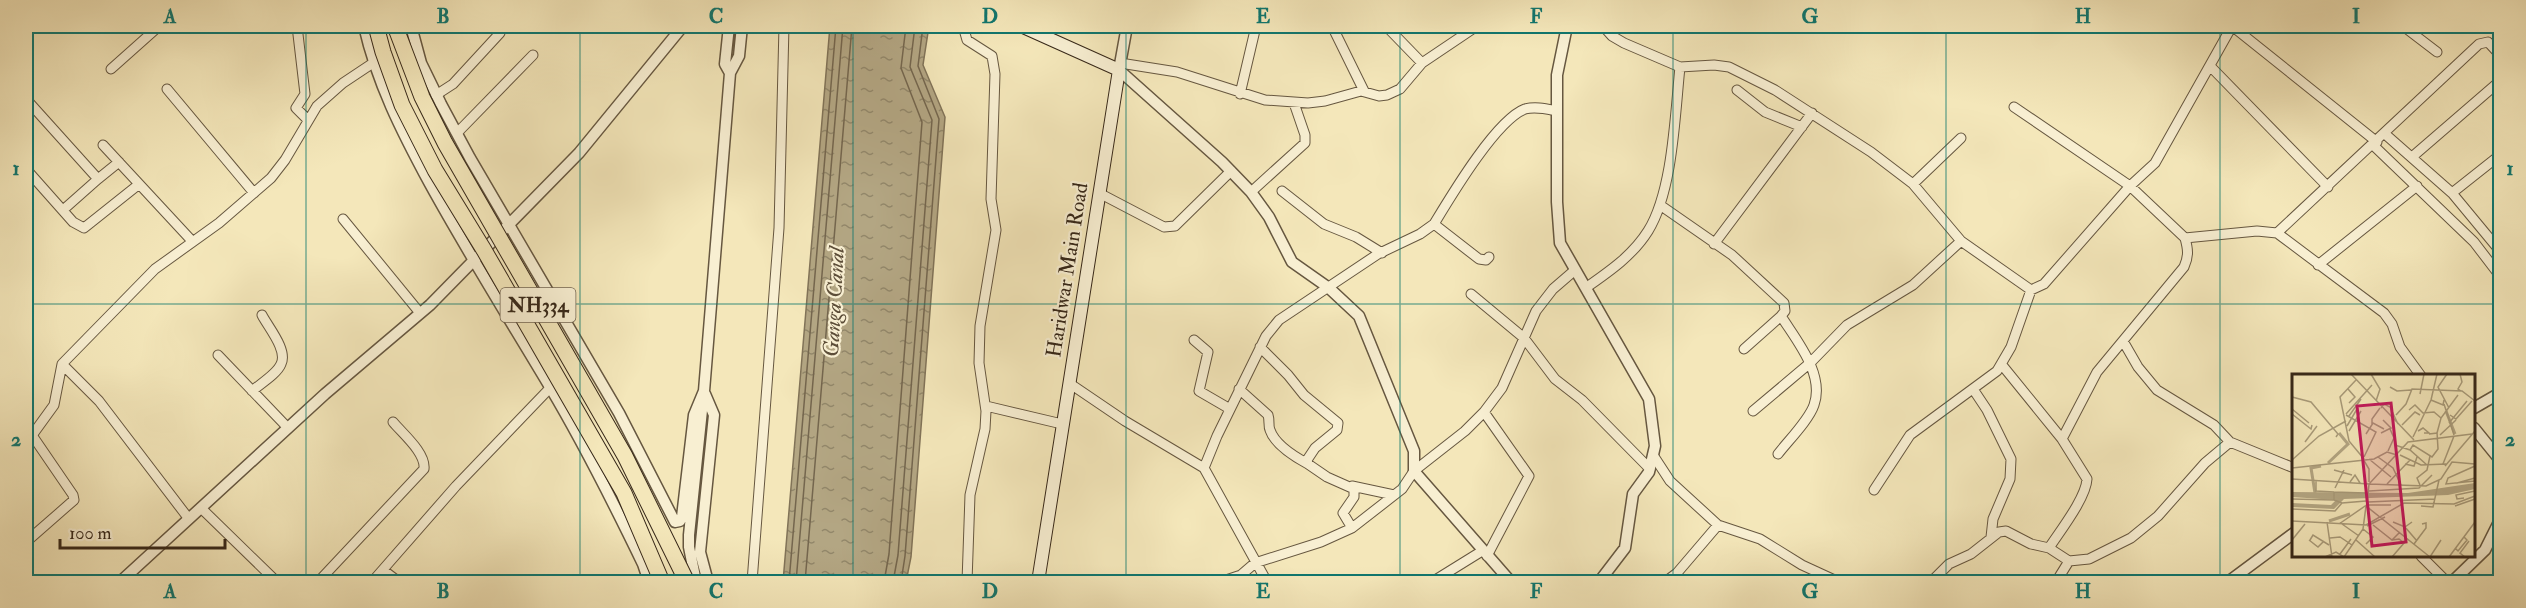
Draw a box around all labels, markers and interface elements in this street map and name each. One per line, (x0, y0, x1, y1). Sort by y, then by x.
text: A (163, 4, 177, 29)
text: B (436, 4, 450, 29)
text: C (709, 4, 723, 29)
text: D (982, 4, 998, 29)
text: E (1256, 4, 1271, 29)
text: F (1530, 4, 1543, 29)
text: G (1802, 4, 1819, 29)
text: H (2075, 4, 2091, 29)
text: I (2352, 4, 2360, 29)
text: 1 (12, 156, 20, 181)
text: 1 (2506, 156, 2514, 181)
street label: Haridwar Main Road (1040, 180, 1095, 359)
water label: Ganga Canal (817, 244, 851, 358)
road number: NH334 (500, 288, 576, 322)
inset map (2292, 374, 2475, 557)
text: 2 (11, 427, 21, 452)
text: 2 (2505, 427, 2515, 452)
scale bar (60, 512, 225, 550)
text: 100 m (69, 522, 112, 545)
text: A (163, 579, 177, 604)
text: B (436, 579, 450, 604)
text: C (709, 579, 723, 604)
text: D (982, 579, 998, 604)
text: E (1256, 579, 1271, 604)
text: F (1530, 579, 1543, 604)
text: G (1802, 579, 1819, 604)
text: H (2075, 579, 2091, 604)
text: I (2352, 579, 2360, 604)

